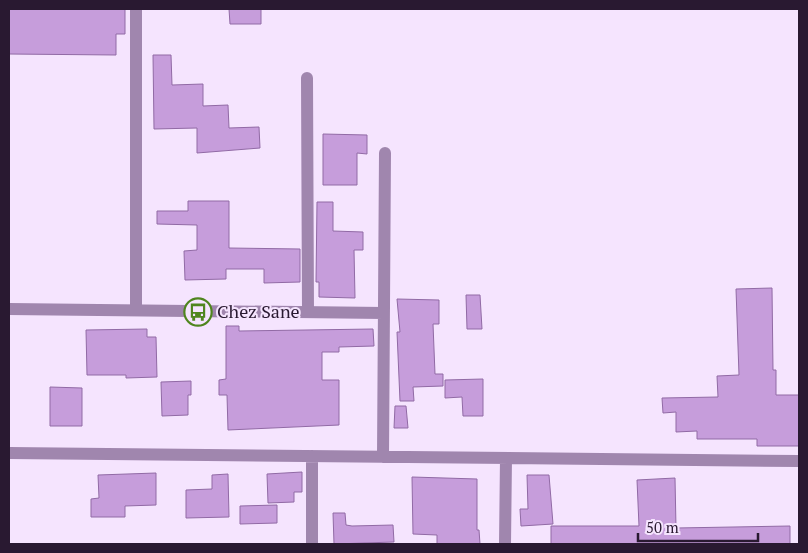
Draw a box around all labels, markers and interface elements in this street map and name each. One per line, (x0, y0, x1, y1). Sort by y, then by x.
bus stop icon: Chez Sane (183, 297, 213, 327)
place label: Chez Sane (217, 299, 300, 323)
scale bar (638, 510, 758, 542)
text: 50 m (646, 517, 679, 537)

